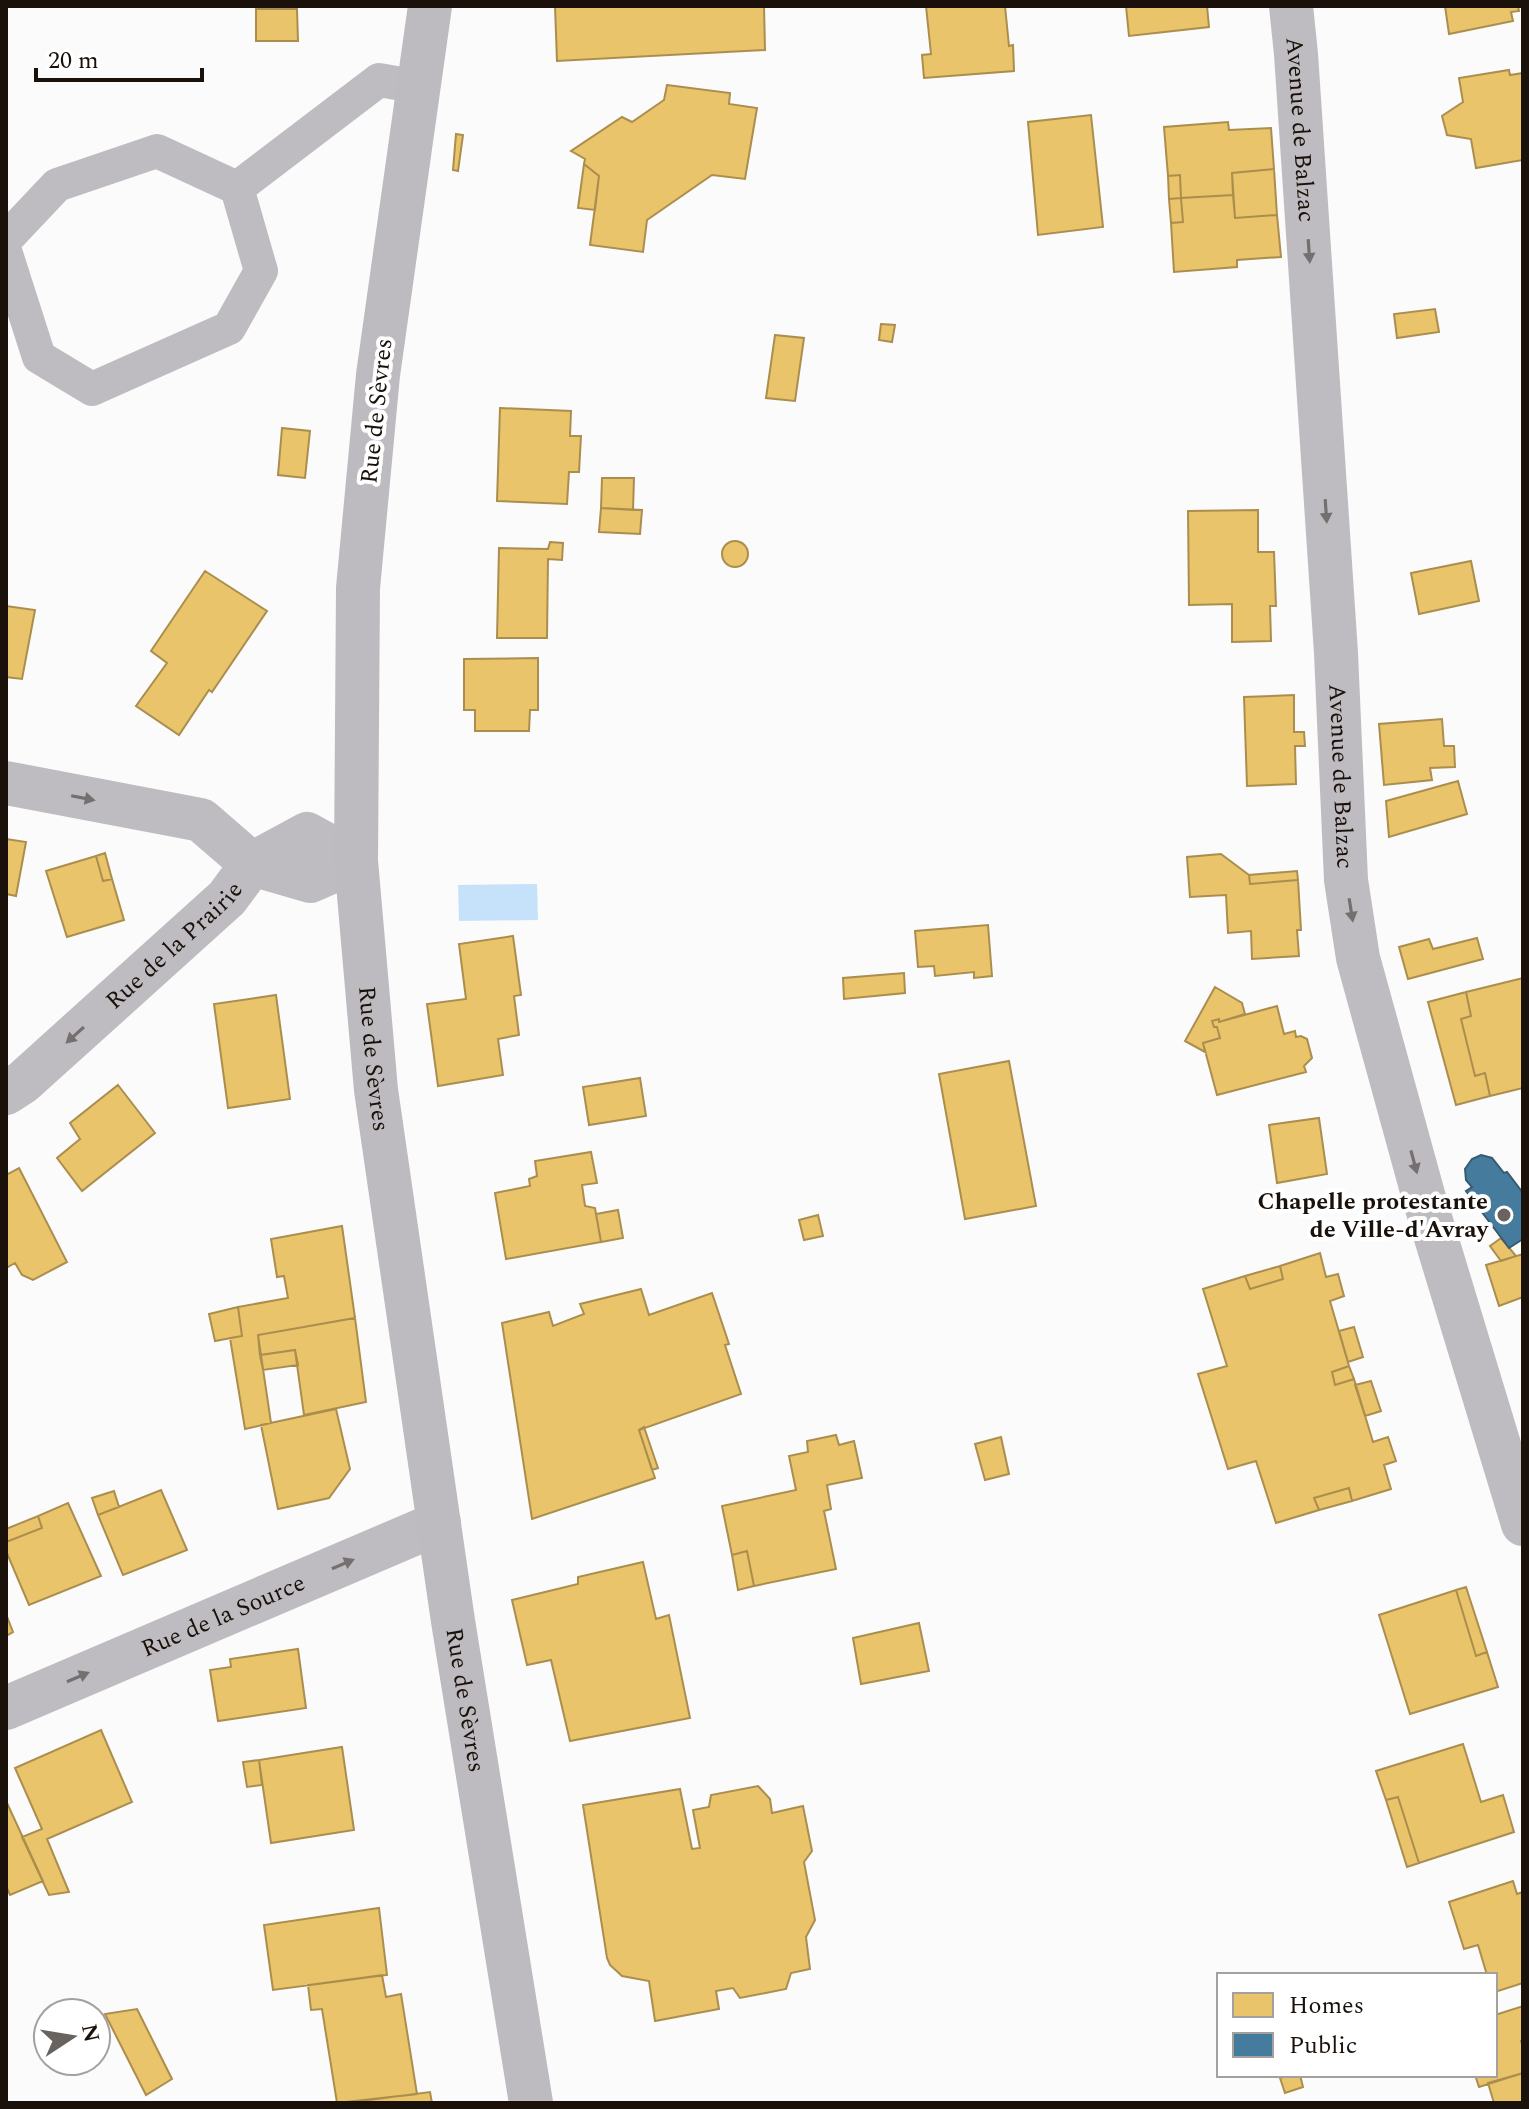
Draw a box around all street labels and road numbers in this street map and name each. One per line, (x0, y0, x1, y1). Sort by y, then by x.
street label: Avenue de Balzac (1275, 35, 1324, 223)
street label: Rue de Sèvres (351, 337, 403, 486)
street label: Avenue de Balzac (1318, 683, 1362, 870)
street label: Rue de la Prairie (98, 874, 252, 1018)
street label: Rue de Sèvres (348, 984, 399, 1134)
street label: Rue de la Source (136, 1565, 311, 1667)
street label: Rue de Sèvres (435, 1625, 494, 1775)

